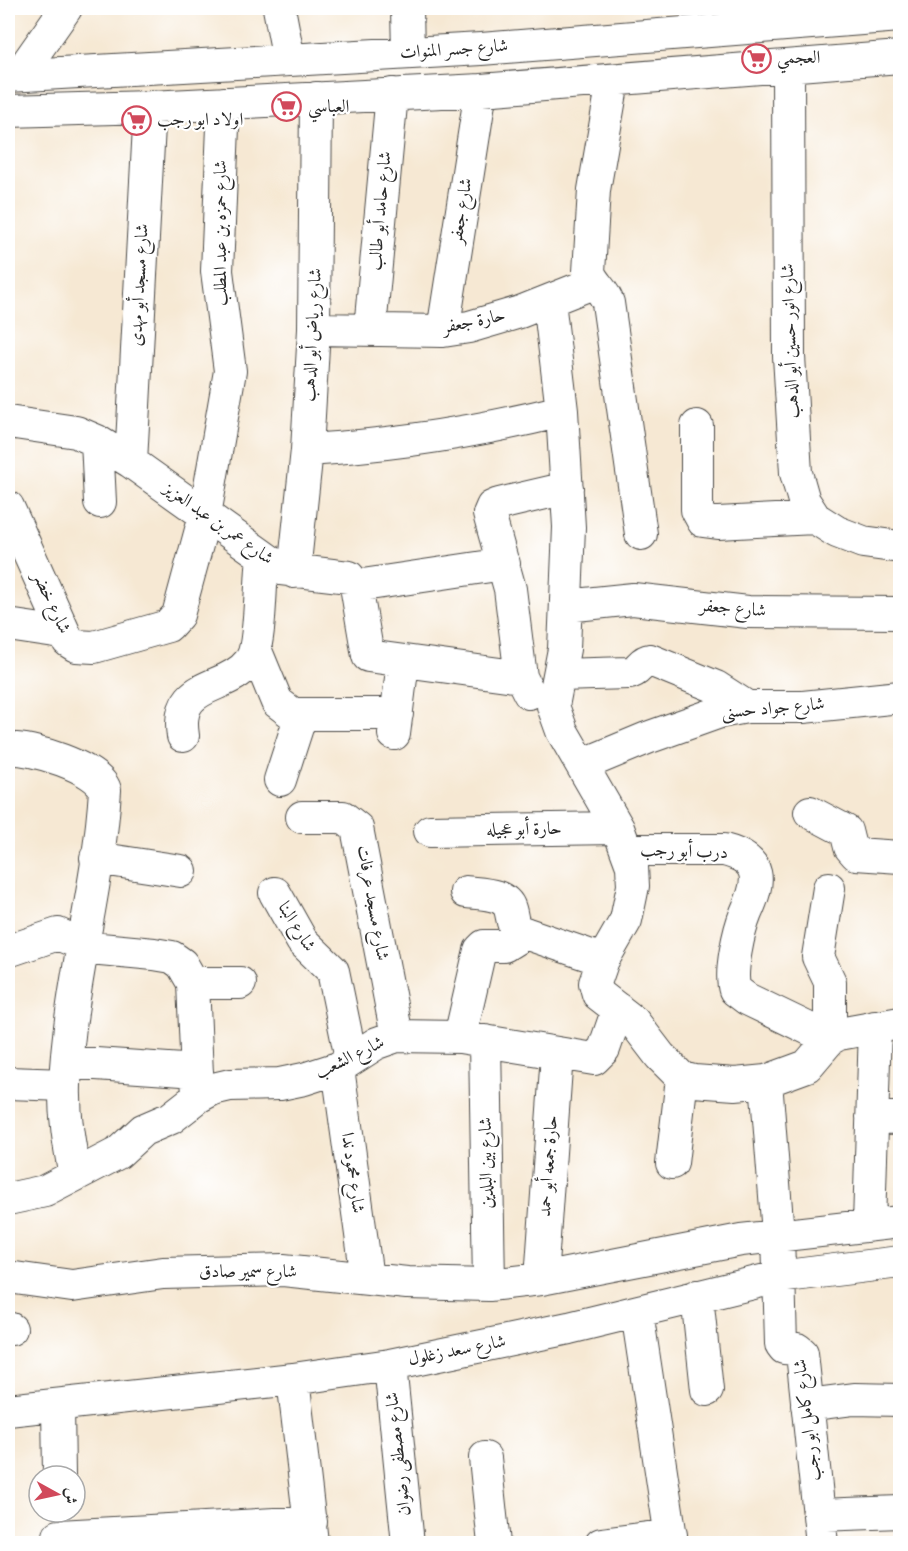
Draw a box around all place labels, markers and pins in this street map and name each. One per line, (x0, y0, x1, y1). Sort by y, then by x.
supermarket icon: العجمي (740, 42, 772, 74)
place label: العجمي (777, 46, 821, 74)
supermarket icon: العباسي (271, 91, 303, 123)
place label: العباسي (308, 95, 350, 123)
supermarket icon: اولاد ابو رجب (120, 104, 152, 136)
place label: اولاد ابو رجب (157, 108, 243, 133)

